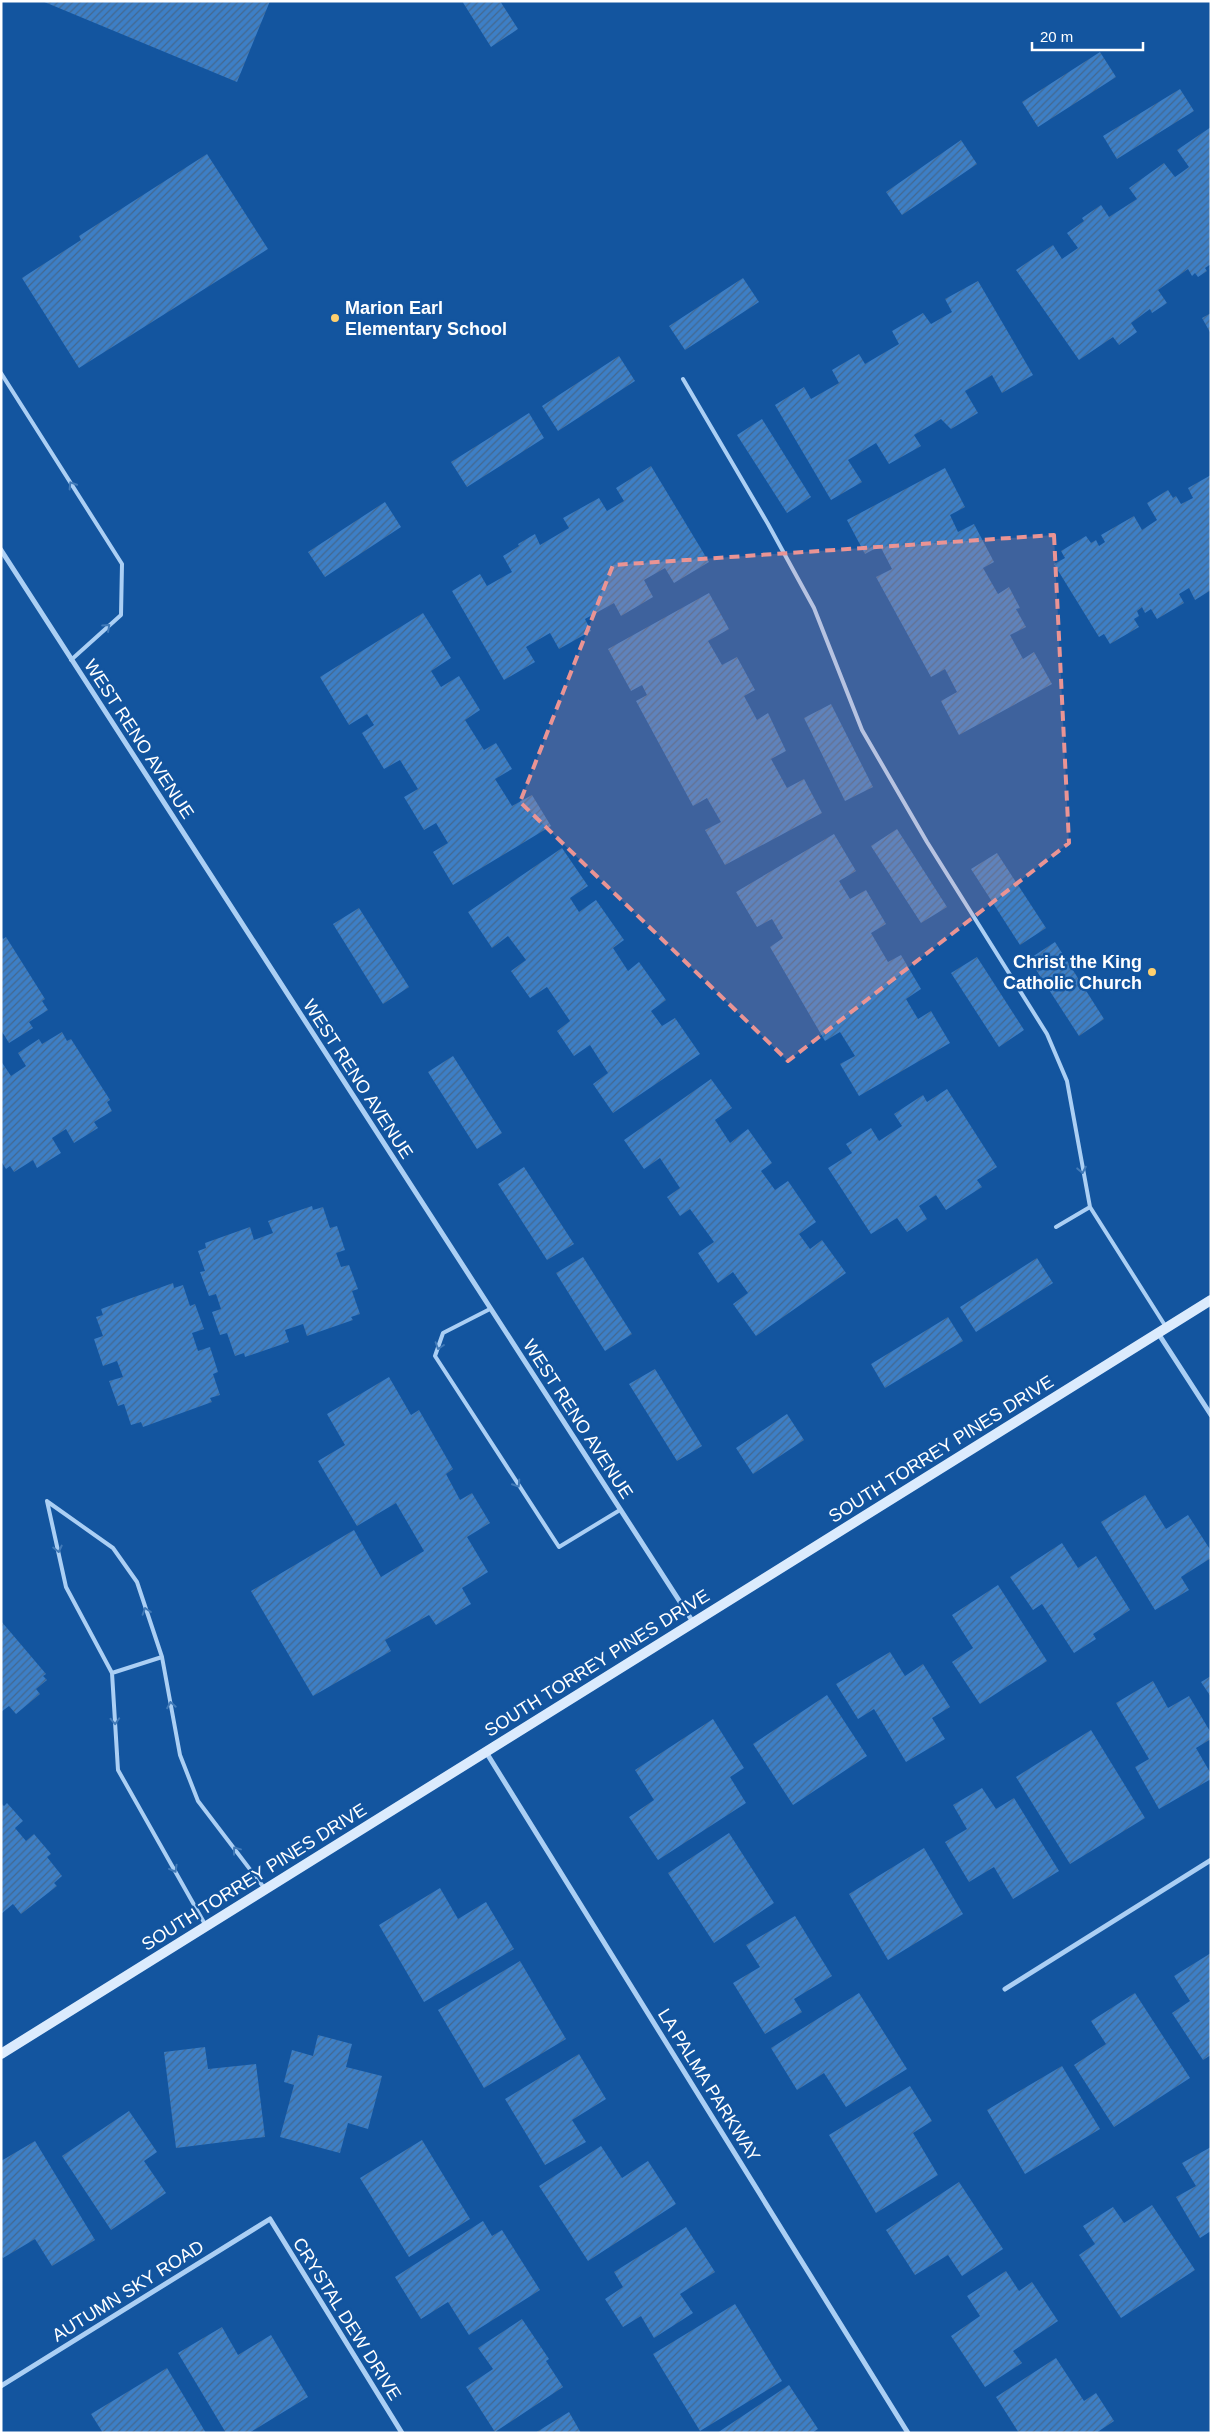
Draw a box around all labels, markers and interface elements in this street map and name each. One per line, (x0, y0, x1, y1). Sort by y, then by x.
scale bar (1032, 20, 1143, 52)
text: 20 m (1040, 28, 1073, 45)
place label: Marion Earl Elementary School (345, 298, 507, 339)
marker: Marion Earl Elementary School (329, 312, 341, 324)
one-way arrow (68, 481, 78, 490)
one-way arrow (102, 624, 111, 633)
street label: WEST RENO AVENUE (80, 656, 198, 822)
place label: Christ the King Catholic Church (1003, 952, 1142, 993)
marker: Christ the King Catholic Church (1146, 966, 1158, 978)
street label: WEST RENO AVENUE (299, 996, 417, 1162)
one-way arrow (1077, 1166, 1087, 1174)
street label: WEST RENO AVENUE (519, 1336, 637, 1502)
one-way arrow (434, 1341, 444, 1349)
street label: SOUTH TORREY PINES DRIVE (825, 1371, 1057, 1527)
one-way arrow (511, 1478, 521, 1487)
one-way arrow (52, 1544, 63, 1553)
street label: SOUTH TORREY PINES DRIVE (481, 1585, 713, 1741)
one-way arrow (142, 1607, 152, 1615)
one-way arrow (167, 1700, 177, 1709)
one-way arrow (109, 1718, 120, 1726)
street label: SOUTH TORREY PINES DRIVE (138, 1799, 370, 1955)
one-way arrow (233, 1847, 241, 1856)
one-way arrow (167, 1864, 177, 1873)
street label: LA PALMA PARKWAY (654, 2005, 764, 2165)
street label: CRYSTAL DEW DRIVE (289, 2234, 405, 2404)
street label: AUTUMN SKY ROAD (49, 2236, 207, 2346)

